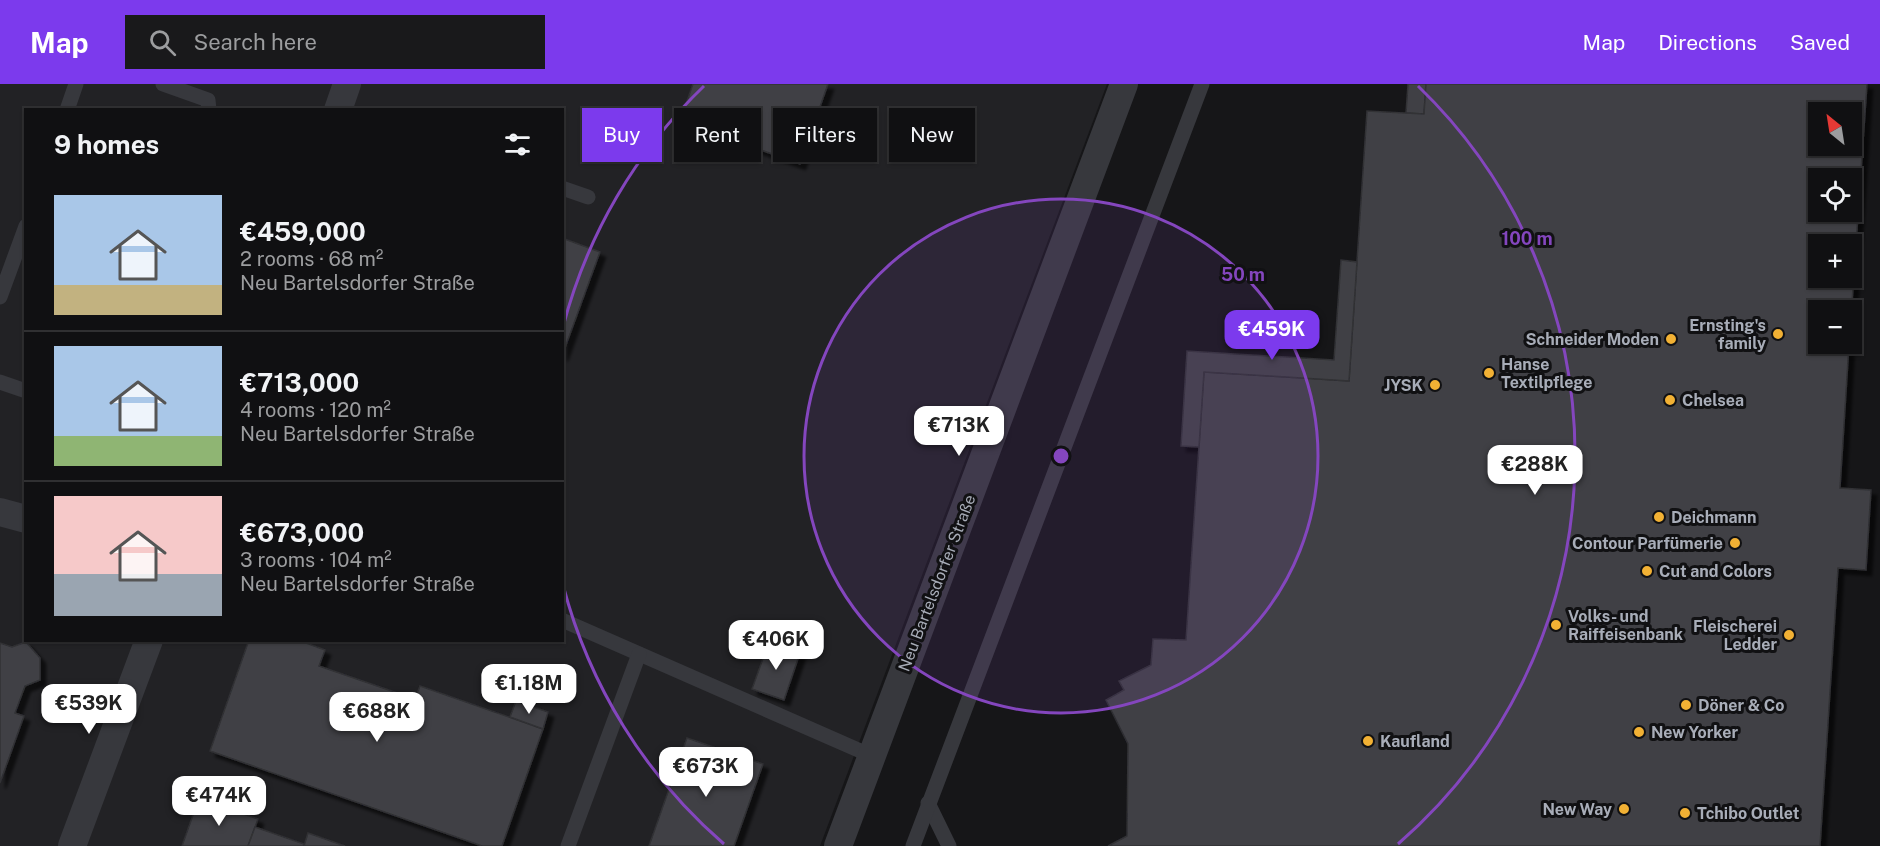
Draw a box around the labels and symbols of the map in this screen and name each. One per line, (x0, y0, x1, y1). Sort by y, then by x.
north arrow (1808, 102, 1862, 156)
text: 100 m (1501, 228, 1553, 249)
text: 50 m (1221, 264, 1265, 285)
pin: €459K (1230, 310, 1314, 361)
place label: Ernsting's family (1689, 316, 1766, 353)
marker: Ernsting's family (1771, 327, 1785, 341)
place label: Schneider Moden (1526, 330, 1659, 349)
marker: Schneider Moden (1664, 332, 1678, 346)
place label: Hanse Textilpflege (1501, 355, 1592, 392)
marker: Hanse Textilpflege (1482, 366, 1496, 380)
place label: JYSK (1384, 376, 1424, 395)
marker: JYSK (1428, 378, 1442, 392)
place label: Chelsea (1682, 391, 1744, 410)
marker: Chelsea (1663, 393, 1677, 407)
pin: €713K (917, 406, 1001, 457)
pin: €288K (1493, 445, 1577, 496)
centre of rings (1051, 446, 1071, 466)
street label: Neu Bartelsdorfer Straße (894, 492, 980, 674)
place label: Deichmann (1671, 508, 1757, 527)
marker: Deichmann (1652, 510, 1666, 524)
place label: Contour Parfümerie (1572, 534, 1723, 553)
marker: Contour Parfümerie (1728, 536, 1742, 550)
place label: Cut and Colors (1659, 562, 1772, 581)
marker: Cut and Colors (1640, 564, 1654, 578)
place label: Volks- und Raiffeisenbank (1568, 607, 1683, 644)
place label: Fleischerei Ledder (1693, 617, 1777, 654)
marker: Volks- und Raiffeisenbank (1549, 618, 1563, 632)
pin: €406K (734, 620, 818, 671)
marker: Fleischerei Ledder (1782, 628, 1796, 642)
pin: €1.18M (480, 664, 578, 715)
pin: €539K (47, 684, 131, 735)
pin: €688K (335, 692, 419, 743)
place label: Döner & Co (1698, 696, 1785, 715)
marker: Döner & Co (1679, 698, 1693, 712)
place label: New Yorker (1651, 723, 1738, 742)
marker: New Yorker (1632, 725, 1646, 739)
place label: Kaufland (1380, 732, 1450, 751)
marker: Kaufland (1361, 734, 1375, 748)
pin: €673K (664, 747, 748, 798)
pin: €474K (177, 776, 261, 827)
place label: New Way (1542, 800, 1612, 819)
marker: New Way (1617, 802, 1631, 816)
place label: Tchibo Outlet (1697, 804, 1800, 823)
marker: Tchibo Outlet (1678, 806, 1692, 820)

